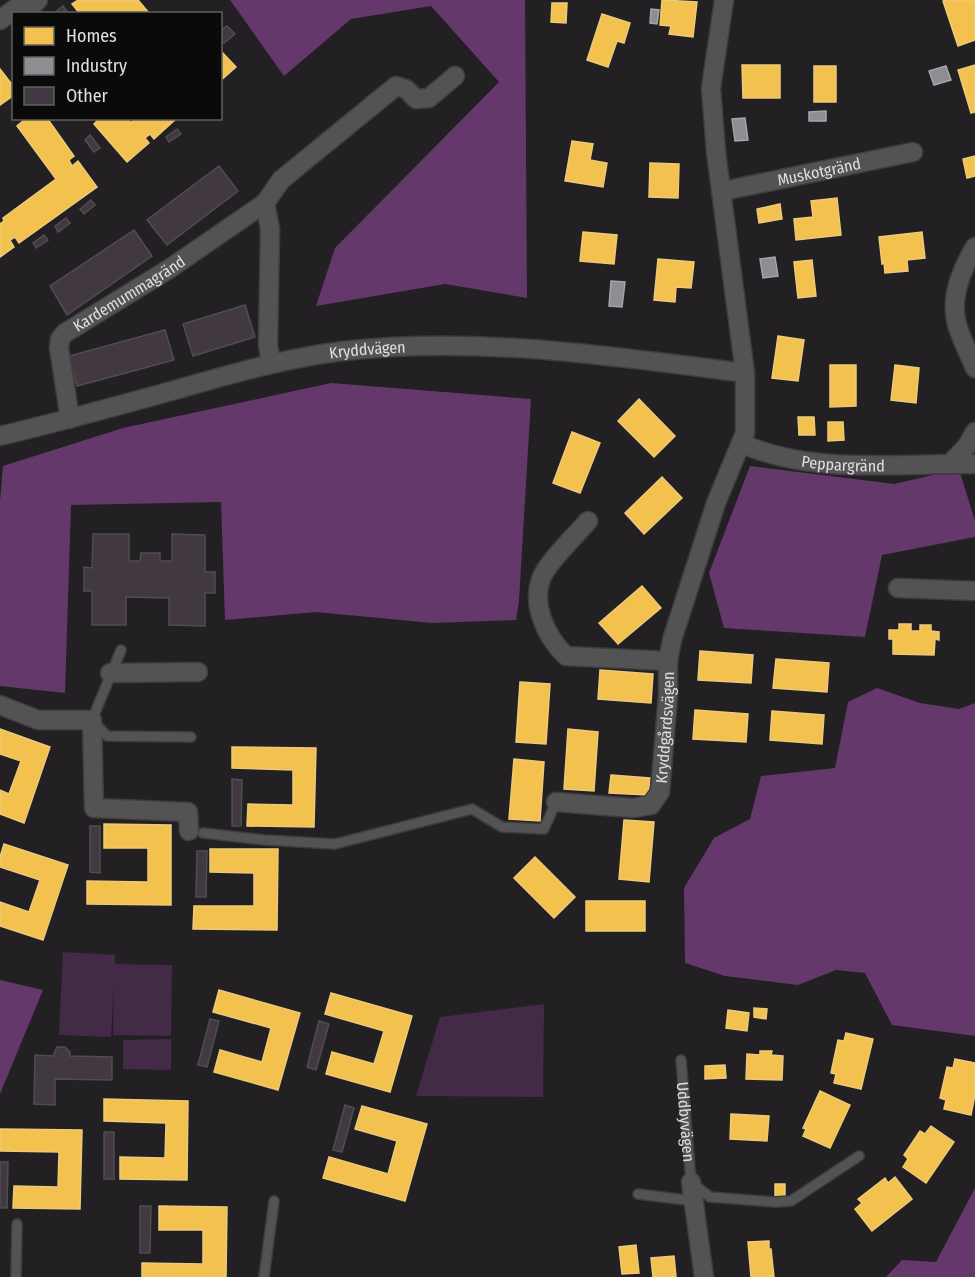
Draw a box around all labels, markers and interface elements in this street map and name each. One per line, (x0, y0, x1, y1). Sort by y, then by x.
legend (12, 12, 222, 120)
text: Homes (66, 25, 117, 47)
text: Industry (66, 55, 127, 77)
text: Other (66, 85, 109, 107)
street label: Muskotgränd (776, 154, 863, 190)
street label: Kardemummagränd (70, 252, 189, 336)
street label: Kryddvägen (328, 337, 406, 363)
street label: Peppargränd (800, 452, 885, 475)
street label: Kryddgårdsvägen (652, 672, 678, 784)
street label: Uddbyvägen (673, 1081, 698, 1163)

